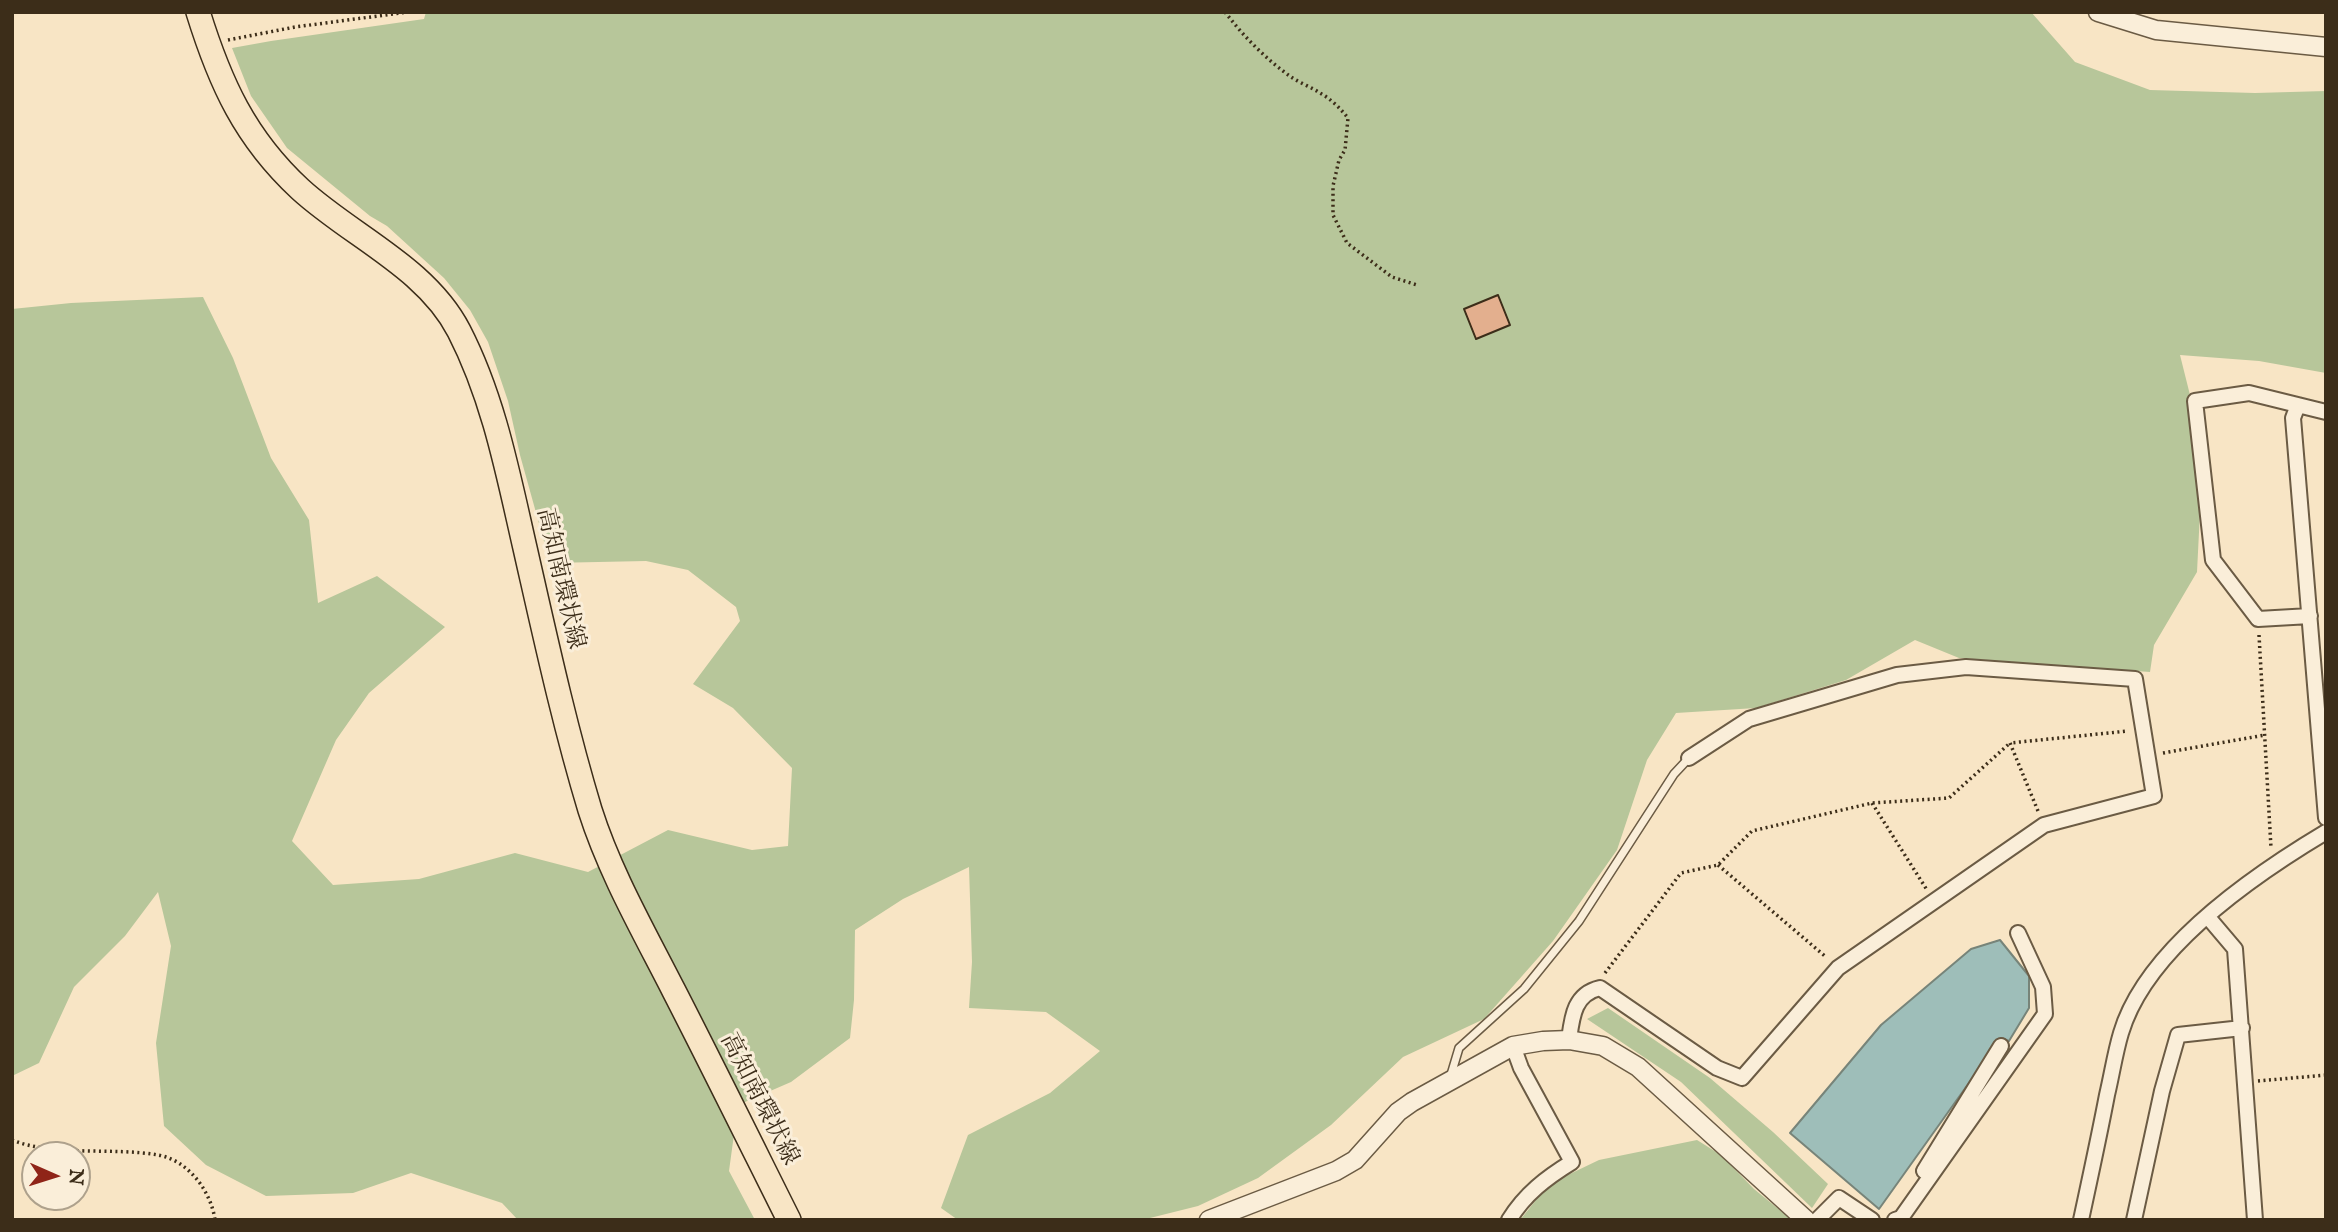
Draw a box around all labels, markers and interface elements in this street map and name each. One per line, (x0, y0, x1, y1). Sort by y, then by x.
street label: 高知南環状線 (529, 506, 589, 652)
street label: 高知南環状線 (712, 1029, 804, 1171)
north arrow (21, 1141, 91, 1211)
text: N (63, 1168, 87, 1186)

